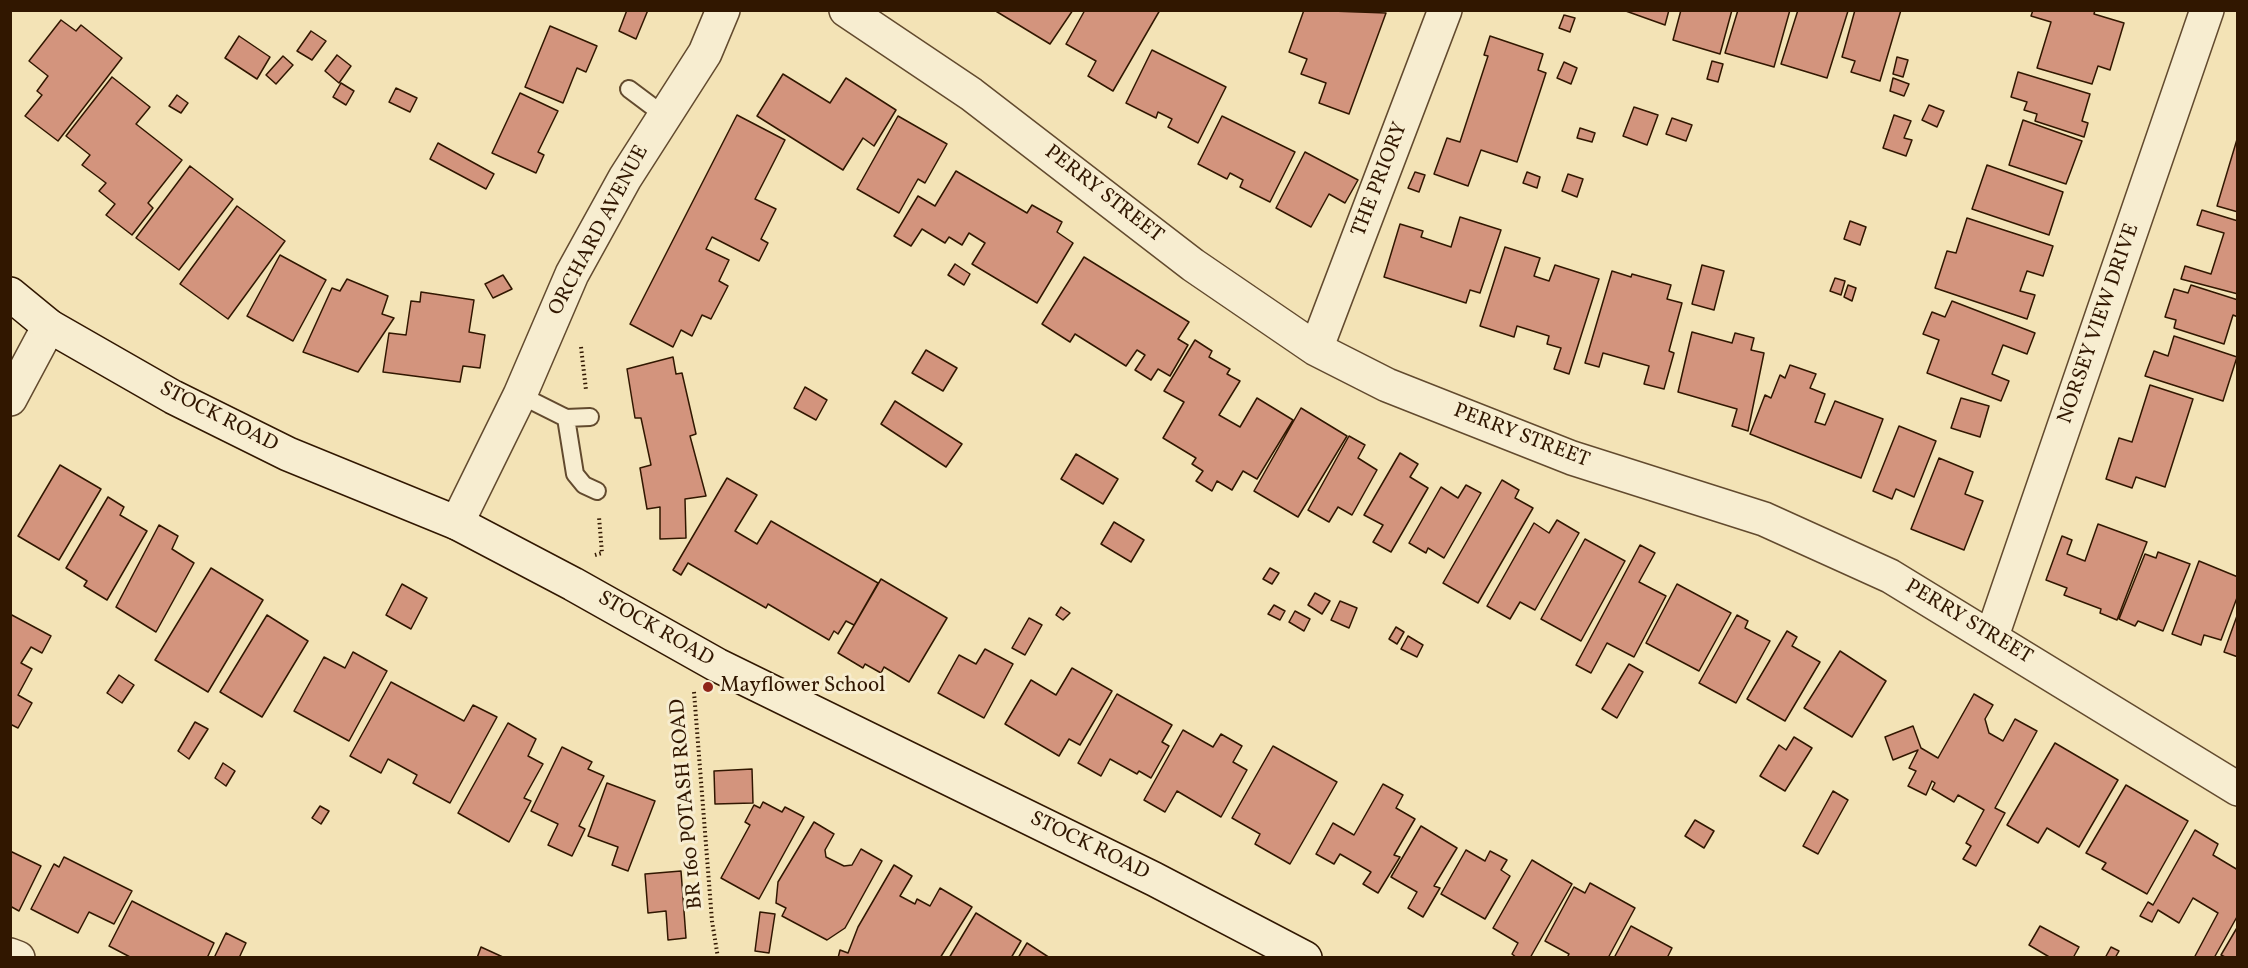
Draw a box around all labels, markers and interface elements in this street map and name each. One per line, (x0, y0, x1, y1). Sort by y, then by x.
street label: THE PRIORY (1348, 119, 1414, 241)
street label: PERRY STREET (1039, 141, 1167, 249)
street label: ORCHARD AVENUE (545, 142, 655, 320)
street label: NORSEY VIEW DRIVE (2054, 221, 2146, 427)
street label: STOCK ROAD (154, 377, 282, 459)
street label: PERRY STREET (1449, 399, 1593, 475)
street label: PERRY STREET (1900, 575, 2036, 671)
street label: STOCK ROAD (593, 587, 717, 673)
place label: Mayflower School (720, 674, 885, 700)
marker: Mayflower School (701, 680, 715, 694)
street label: BR 160 POTASH ROAD (666, 698, 710, 910)
street label: STOCK ROAD (1025, 807, 1153, 887)

